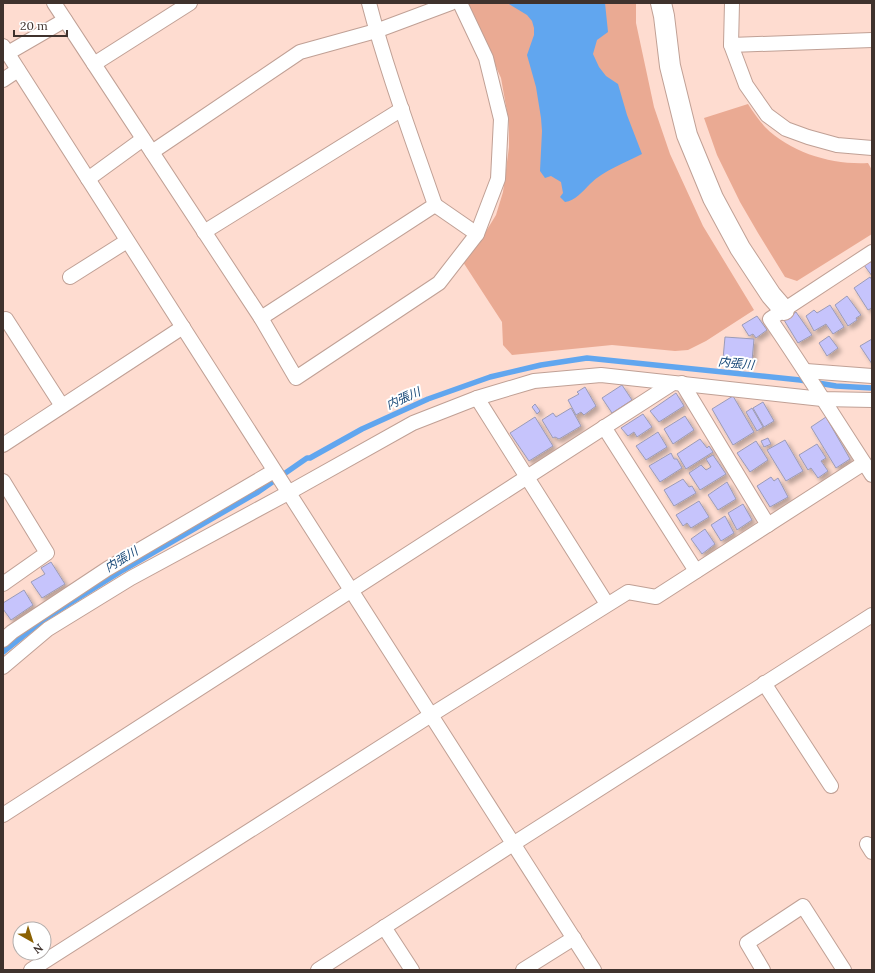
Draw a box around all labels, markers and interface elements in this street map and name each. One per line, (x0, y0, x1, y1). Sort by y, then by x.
scale bar (14, 12, 67, 38)
text: 20 m (20, 18, 48, 33)
water label: 内張川 (717, 354, 757, 373)
water label: 内張川 (383, 383, 424, 412)
water label: 内張川 (102, 542, 142, 575)
north arrow (12, 921, 52, 961)
text: N (30, 941, 46, 957)

